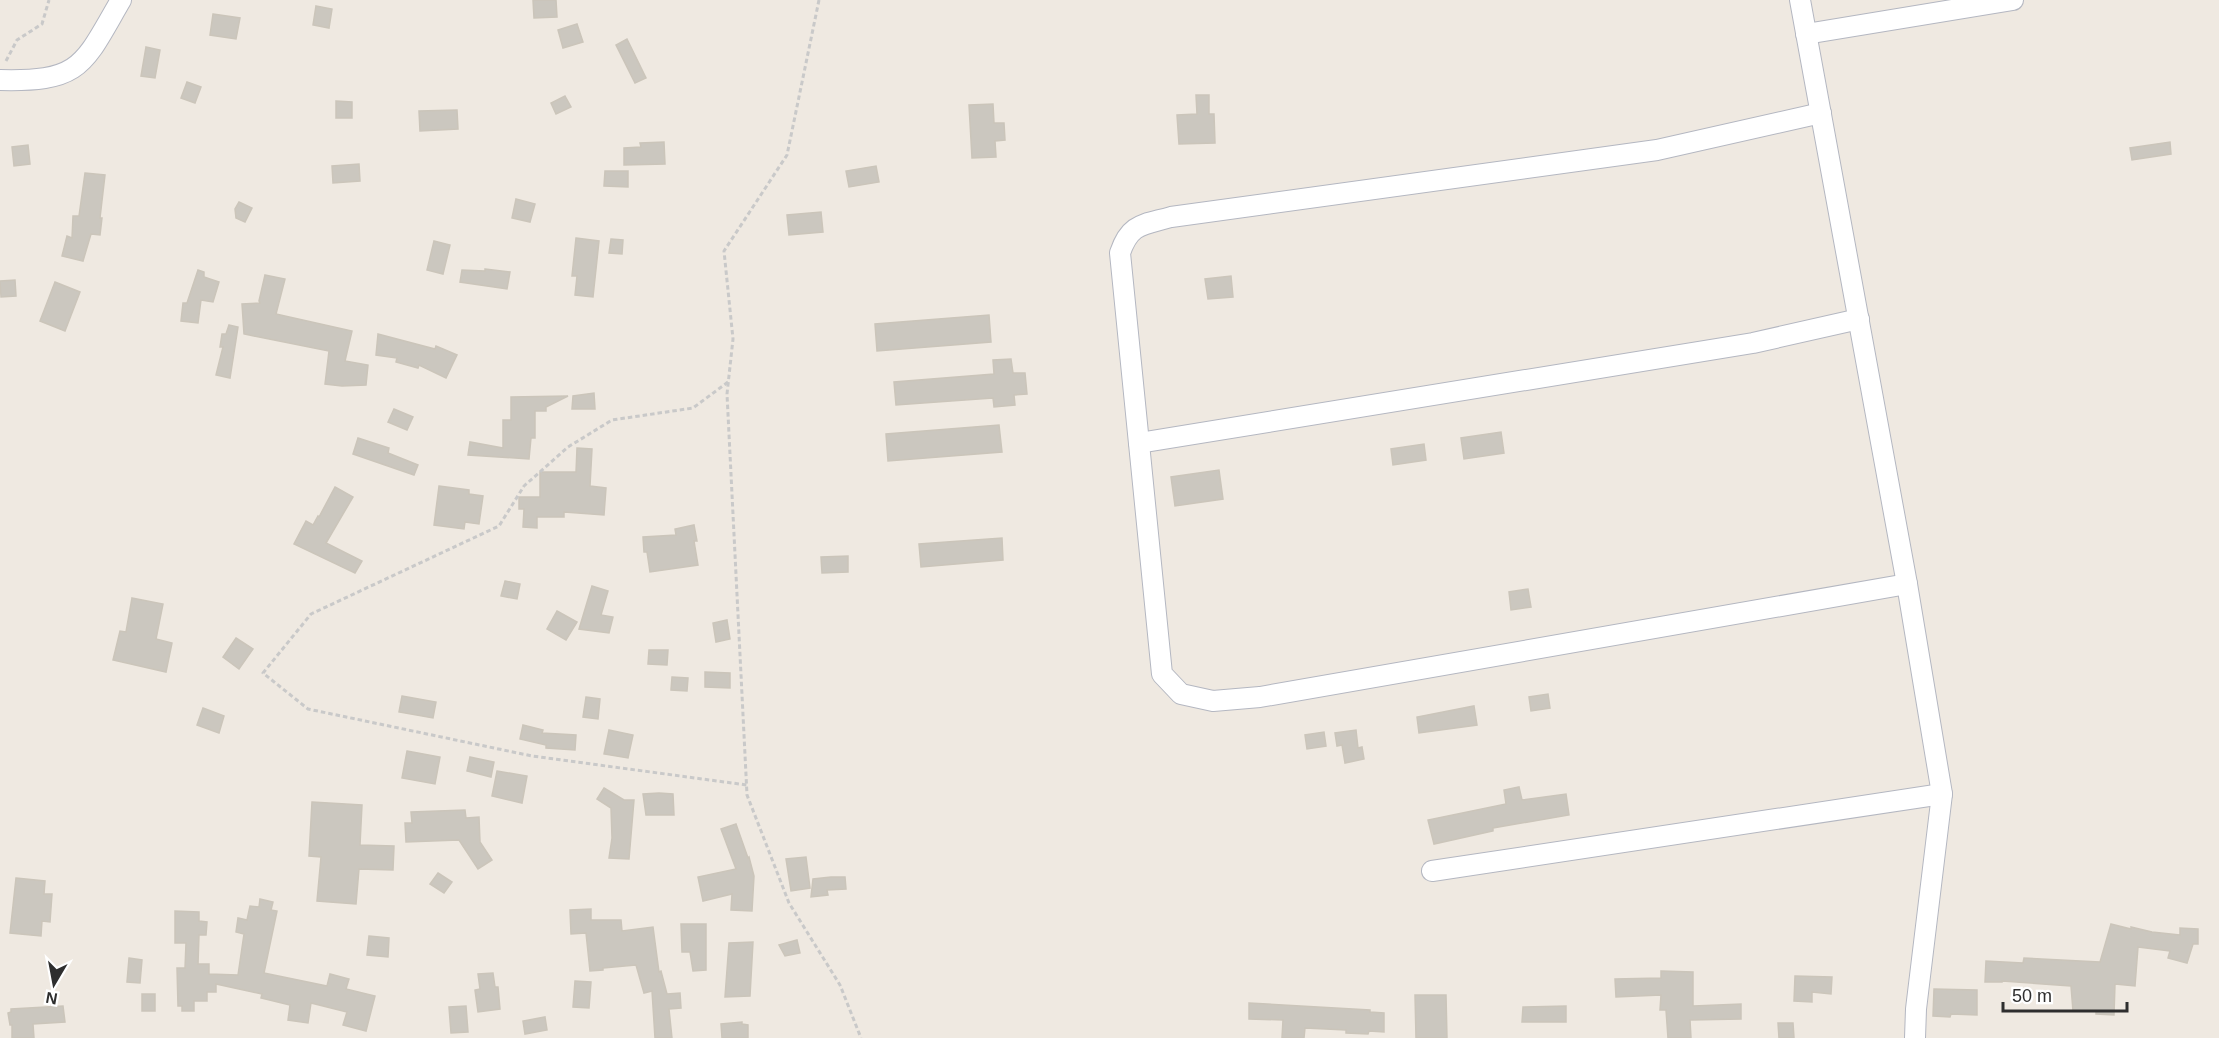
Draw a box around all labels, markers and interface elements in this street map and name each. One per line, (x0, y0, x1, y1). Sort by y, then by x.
north arrow (24, 954, 84, 1014)
scale bar (2003, 975, 2128, 1013)
text: 50 m (2012, 986, 2052, 1006)
text: N (44, 989, 59, 1008)

